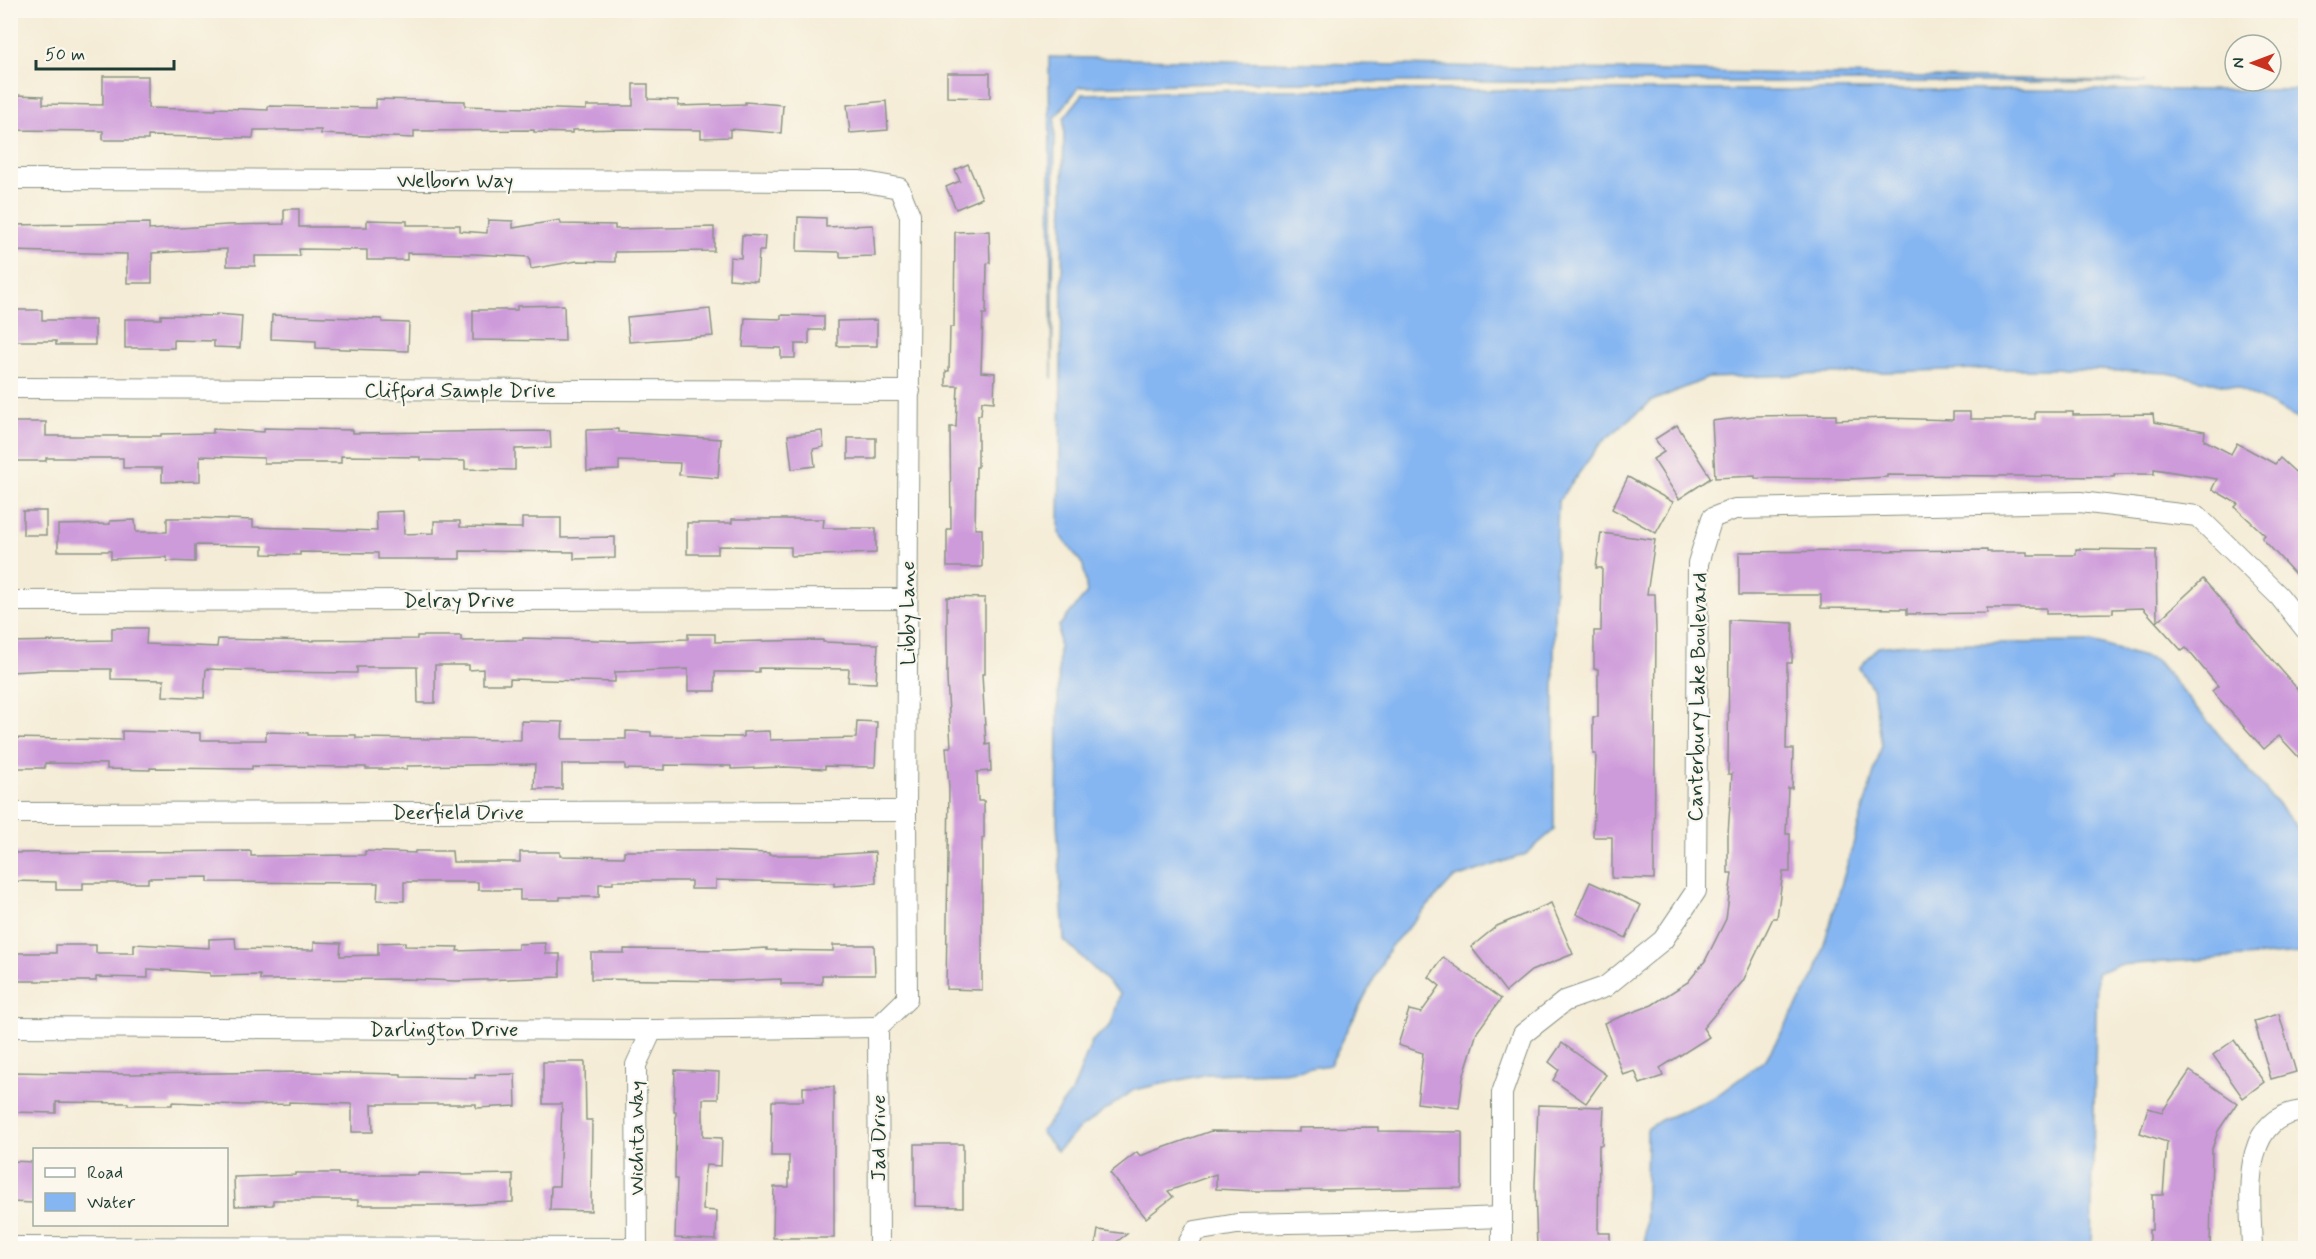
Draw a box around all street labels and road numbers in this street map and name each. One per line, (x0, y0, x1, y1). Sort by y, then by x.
street label: Welborn Way (397, 167, 513, 195)
street label: Clifford Sample Drive (364, 377, 556, 407)
street label: Libby Lane (894, 561, 922, 665)
street label: Canterbury Lake Boulevard (1682, 572, 1714, 822)
street label: Delray Drive (403, 587, 515, 615)
street label: Deerfield Drive (392, 799, 524, 827)
street label: Darlington Drive (370, 1016, 518, 1046)
street label: Wichita Way (623, 1080, 651, 1196)
street label: Jad Drive (865, 1094, 893, 1182)

